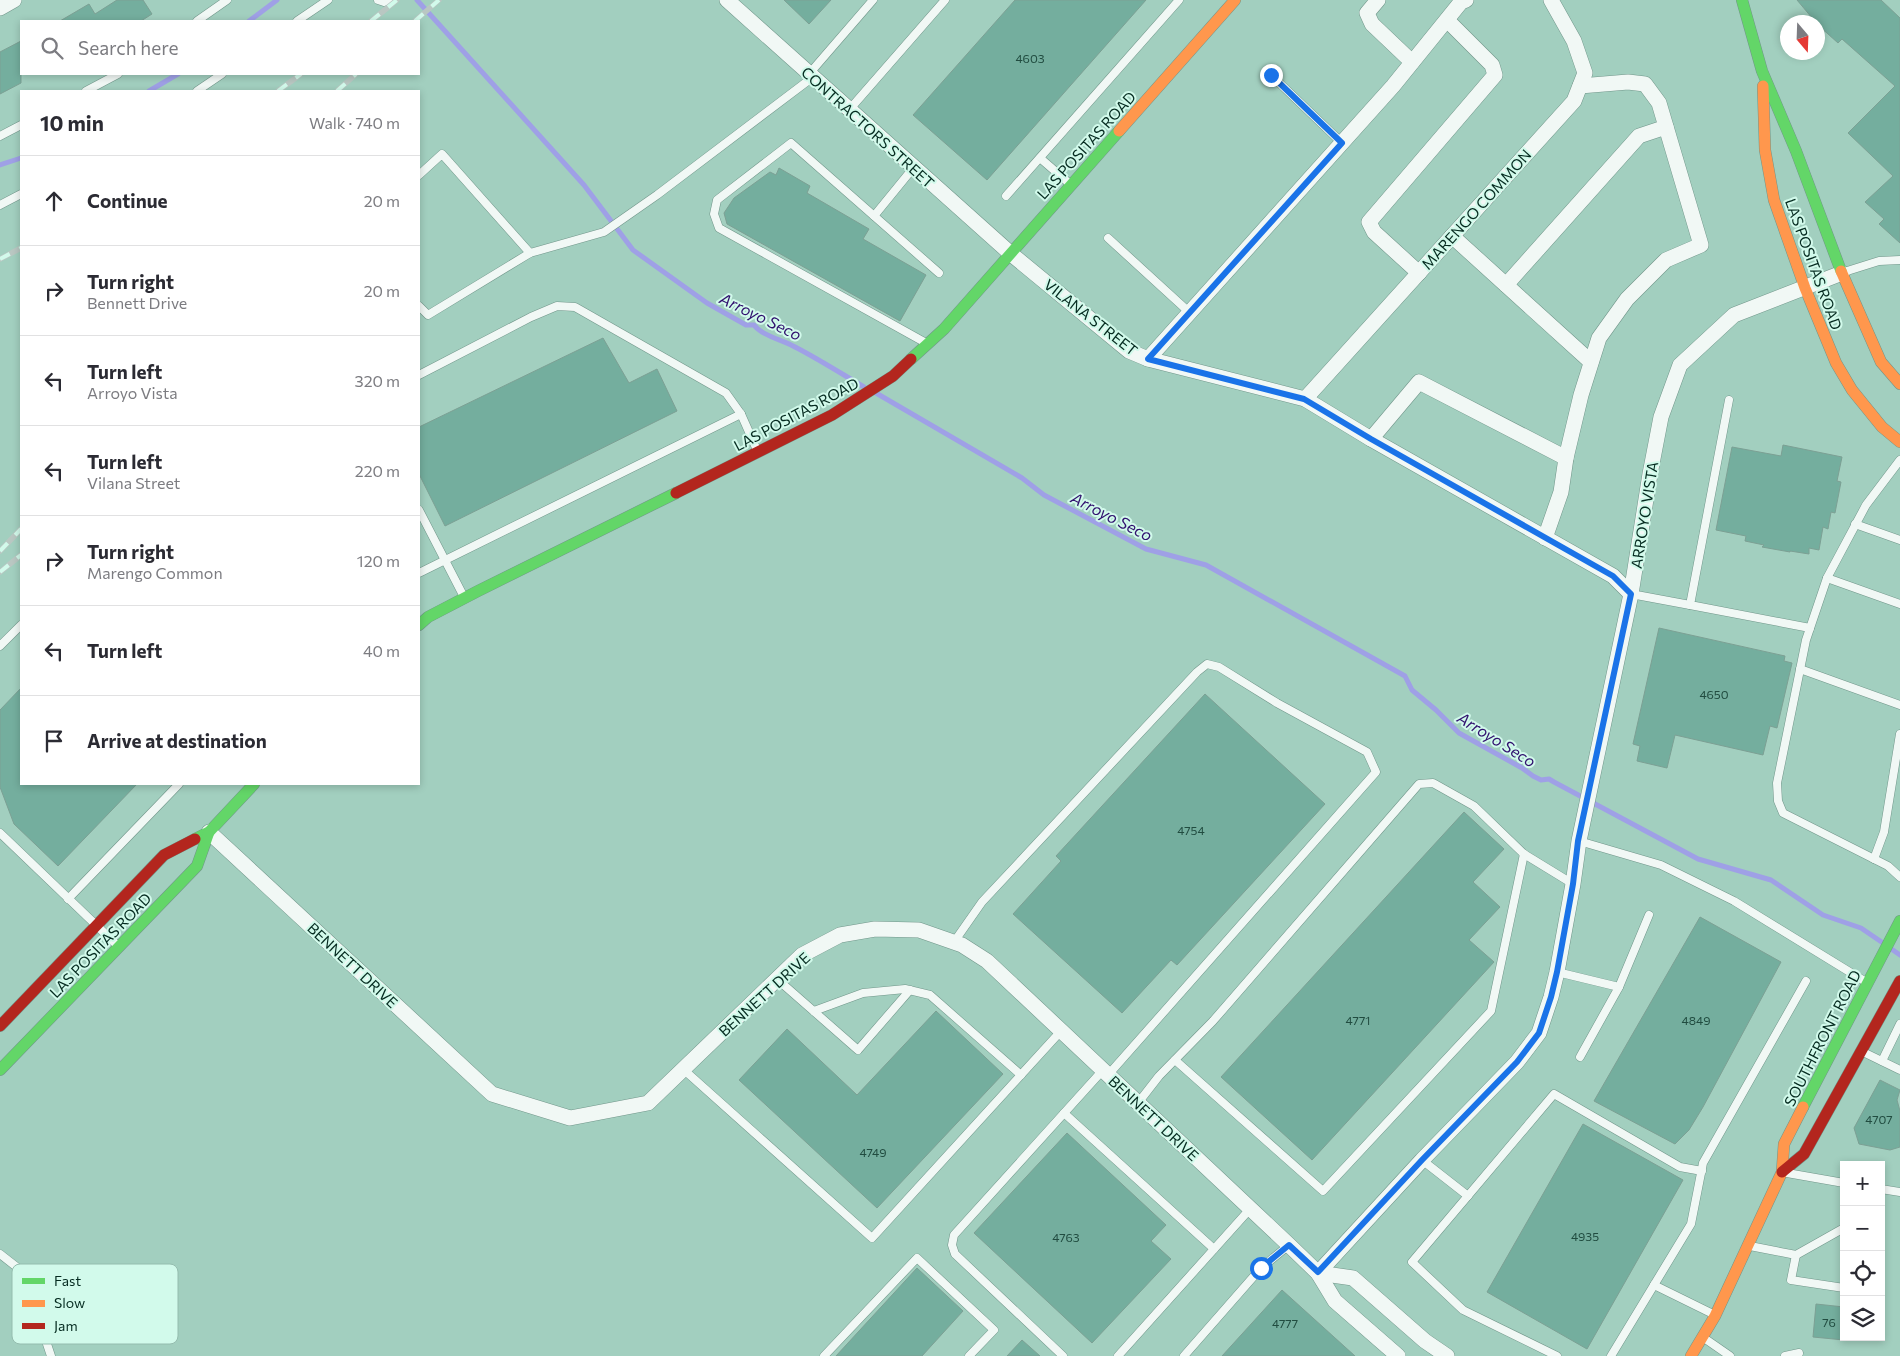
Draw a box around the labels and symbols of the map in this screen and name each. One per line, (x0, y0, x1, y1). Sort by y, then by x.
north arrow (1780, 15, 1825, 60)
house number: 4603 (1015, 51, 1045, 65)
street label: CONTRACTORS STREET (798, 63, 938, 192)
route end (1260, 64, 1283, 87)
street label: LAS POSITAS ROAD (1033, 87, 1139, 203)
street label: MARENGO COMMON (1417, 145, 1535, 273)
street label: LAS POSITAS ROAD (1782, 196, 1846, 332)
street label: VILANA STREET (1041, 275, 1142, 359)
water label: Arroyo Seco (716, 288, 805, 344)
street label: LAS POSITAS ROAD (731, 374, 861, 454)
street label: ARROYO VISTA (1627, 460, 1661, 570)
water label: Arroyo Seco (1067, 487, 1156, 545)
house number: 4650 (1699, 687, 1729, 701)
water label: Arroyo Seco (1454, 707, 1540, 771)
house number: 4754 (1177, 823, 1205, 837)
street label: LAS POSITAS ROAD (45, 889, 155, 1001)
street label: BENNETT DRIVE (304, 919, 402, 1011)
street label: BENNETT DRIVE (715, 948, 813, 1040)
street label: SOUTHFRONT ROAD (1780, 967, 1864, 1109)
house number: 4771 (1346, 1013, 1370, 1027)
house number: 4849 (1682, 1013, 1710, 1027)
street label: BENNETT DRIVE (1105, 1072, 1203, 1164)
house number: 4707 (1865, 1112, 1893, 1126)
house number: 4749 (859, 1145, 887, 1159)
house number: 4935 (1571, 1229, 1599, 1243)
house number: 4763 (1052, 1230, 1080, 1244)
route start (1250, 1257, 1273, 1280)
legend (12, 1264, 178, 1344)
text: Fast (54, 1272, 81, 1289)
text: Slow (54, 1294, 85, 1311)
house number: 76 (1822, 1315, 1836, 1329)
house number: 4777 (1272, 1316, 1298, 1330)
text: Jam (54, 1317, 78, 1334)

